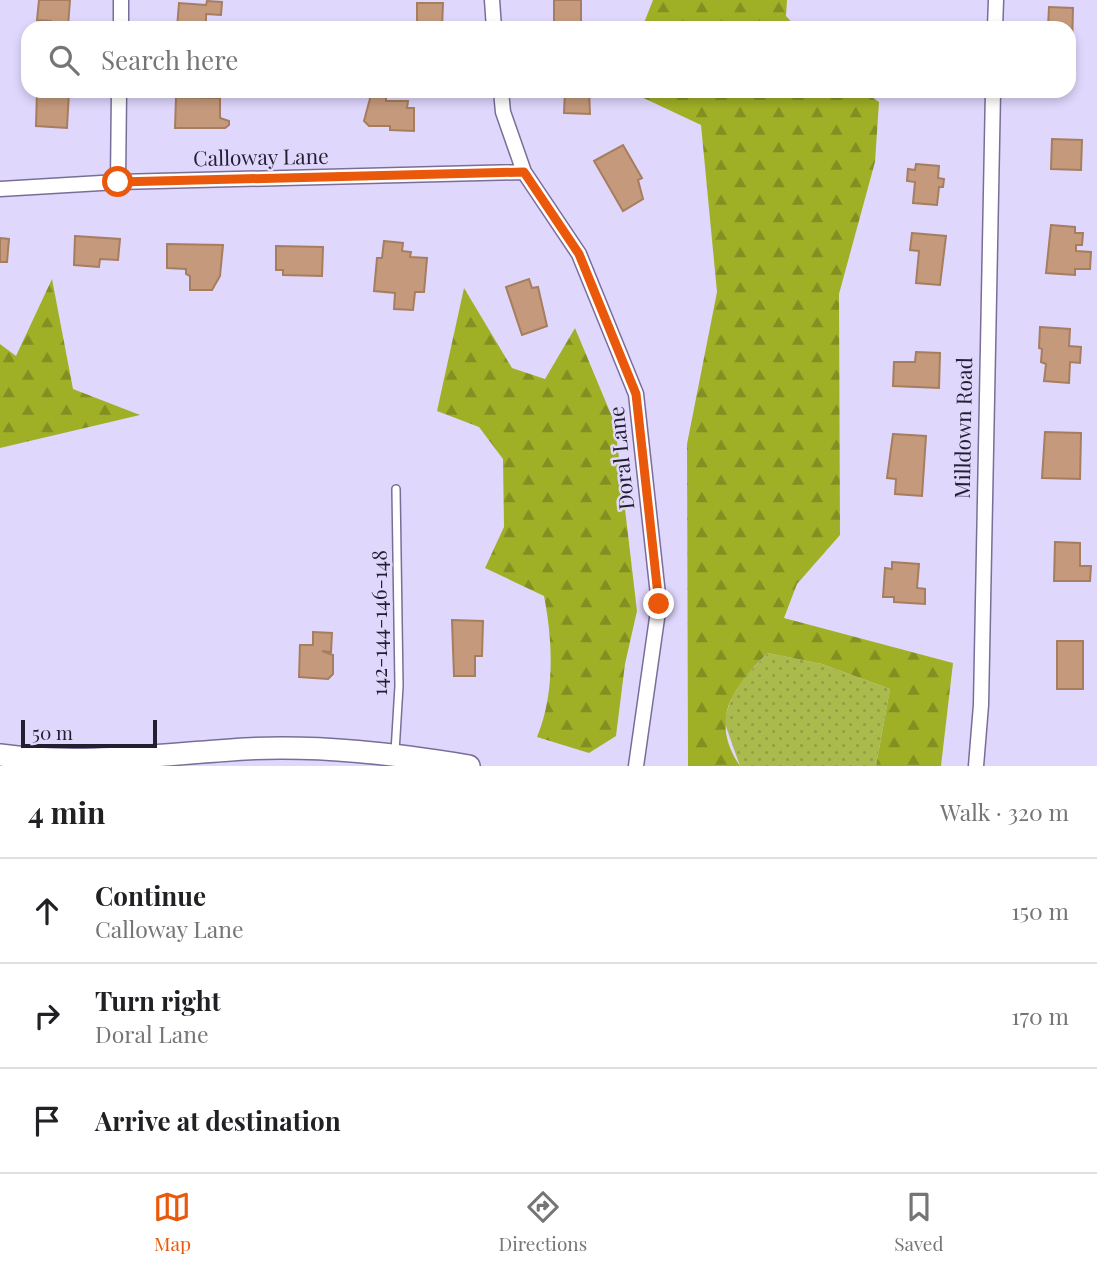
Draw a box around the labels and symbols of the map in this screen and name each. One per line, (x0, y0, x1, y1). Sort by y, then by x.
street label: Calloway Lane (193, 141, 329, 171)
route start (102, 166, 133, 197)
street label: Milldown Road (947, 357, 977, 499)
street label: Doral Lane (601, 405, 639, 511)
street label: 142-144-146-148 (364, 550, 392, 696)
route end (643, 588, 674, 619)
scale bar (21, 717, 158, 749)

